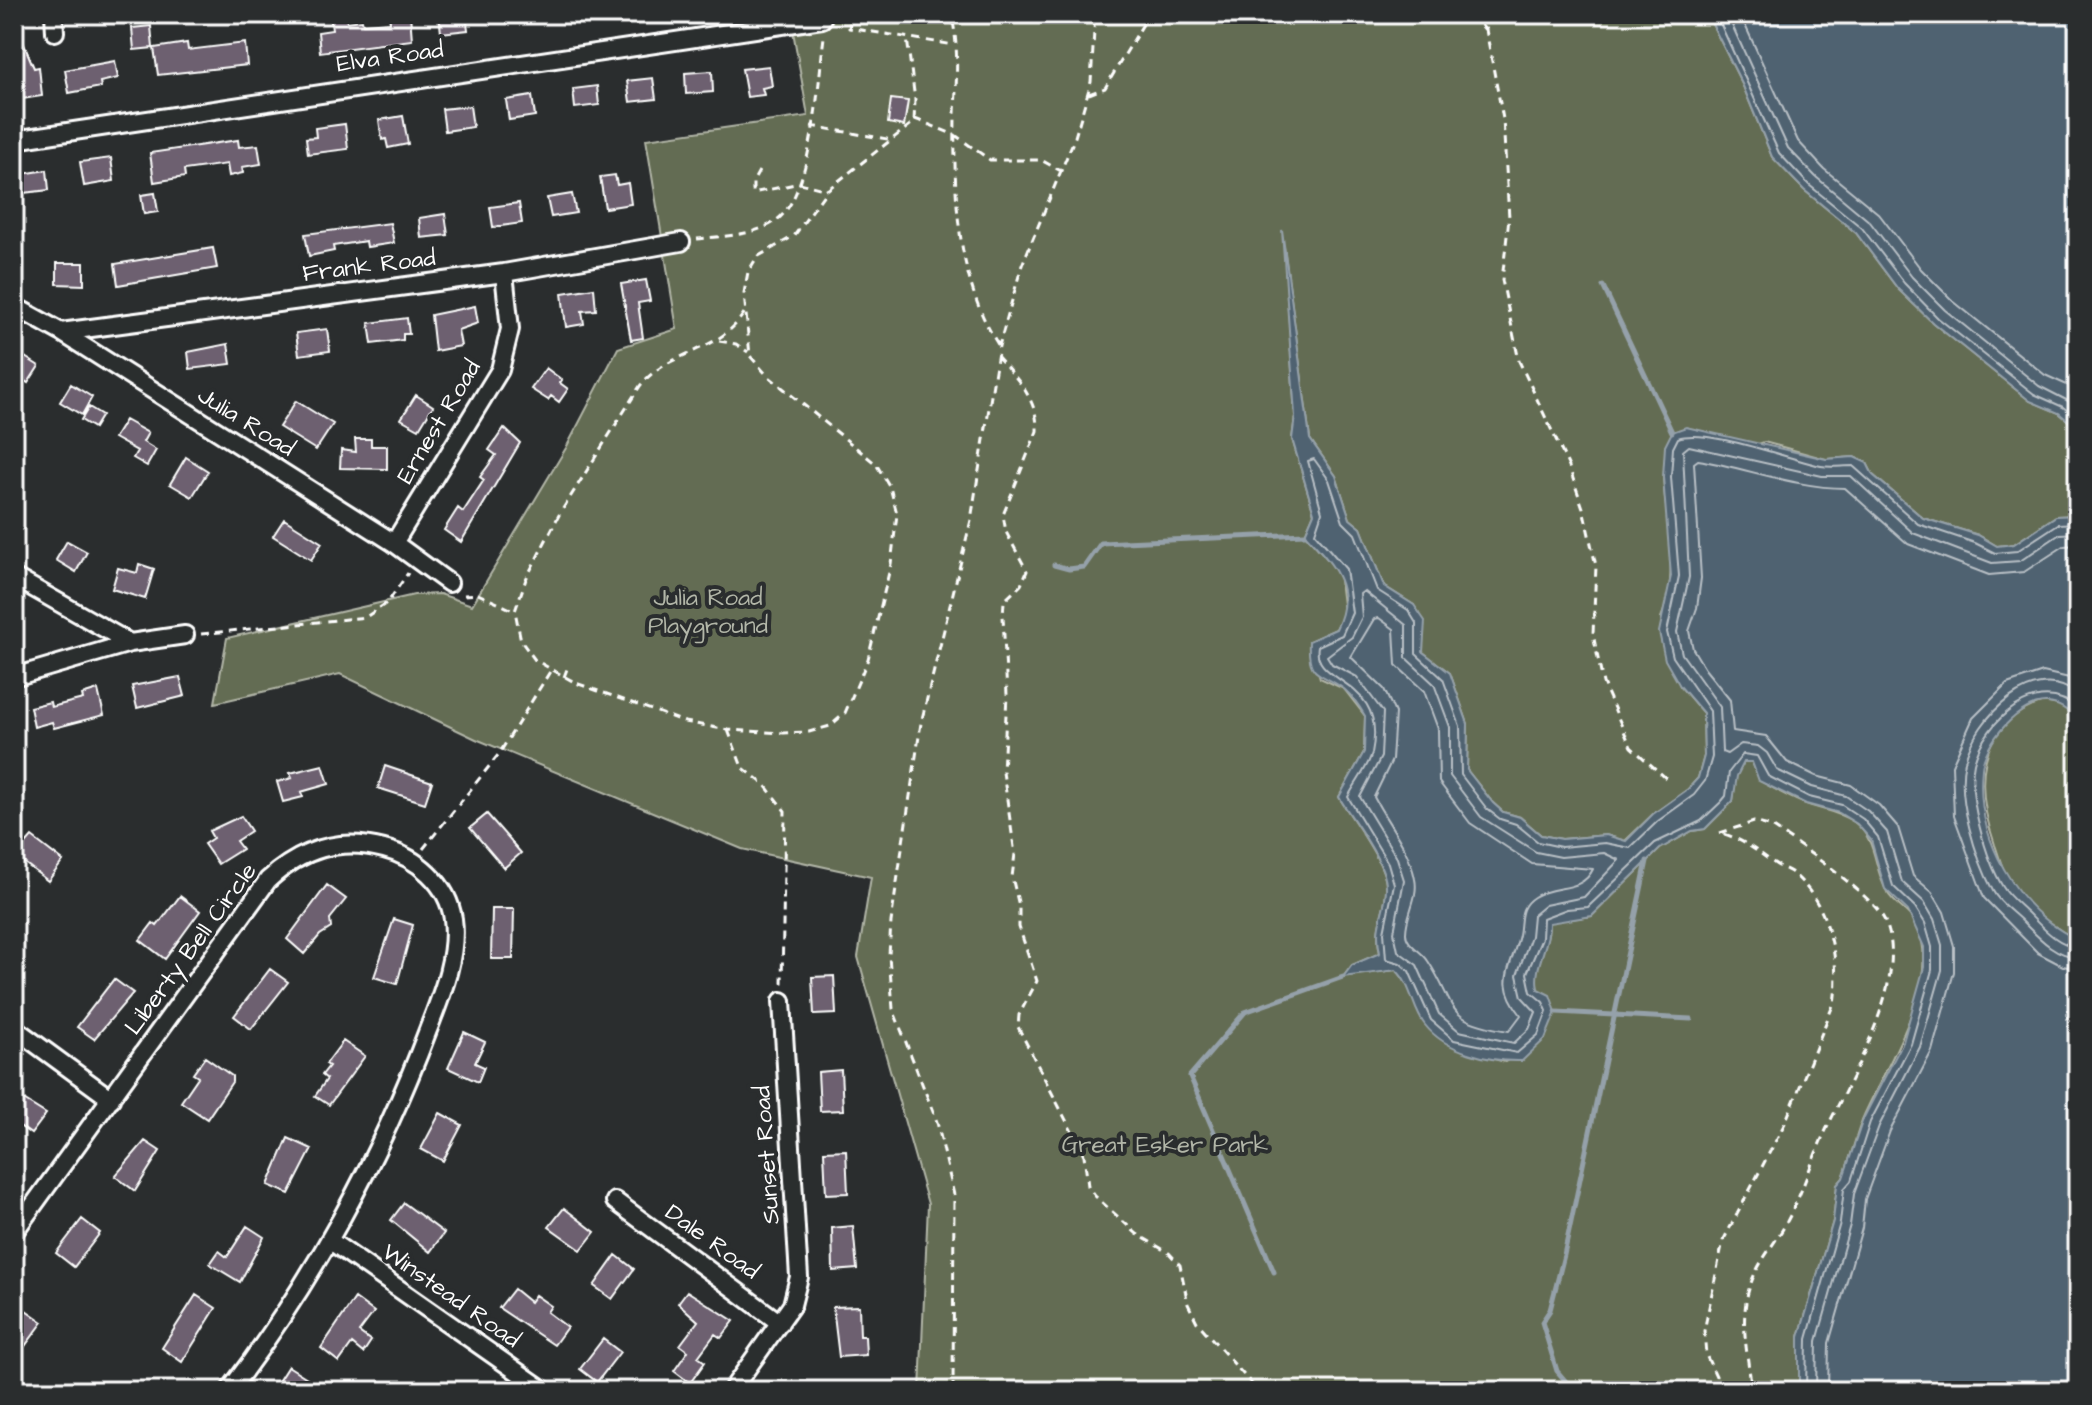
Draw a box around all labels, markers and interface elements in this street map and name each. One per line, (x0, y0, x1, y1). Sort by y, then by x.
street label: Elva Road (334, 33, 446, 81)
street label: Frank Road (301, 241, 437, 291)
street label: Ernest Road (389, 354, 489, 490)
street label: Julia Road (191, 379, 301, 465)
park label: Julia Road Playground (648, 581, 768, 644)
street label: Liberty Bell Circle (117, 856, 266, 1043)
street label: Sunset Road (745, 1084, 789, 1226)
park label: Great Esker Park (1062, 1128, 1269, 1162)
street label: Dale Road (658, 1196, 766, 1288)
street label: Winstead Road (375, 1236, 527, 1356)

